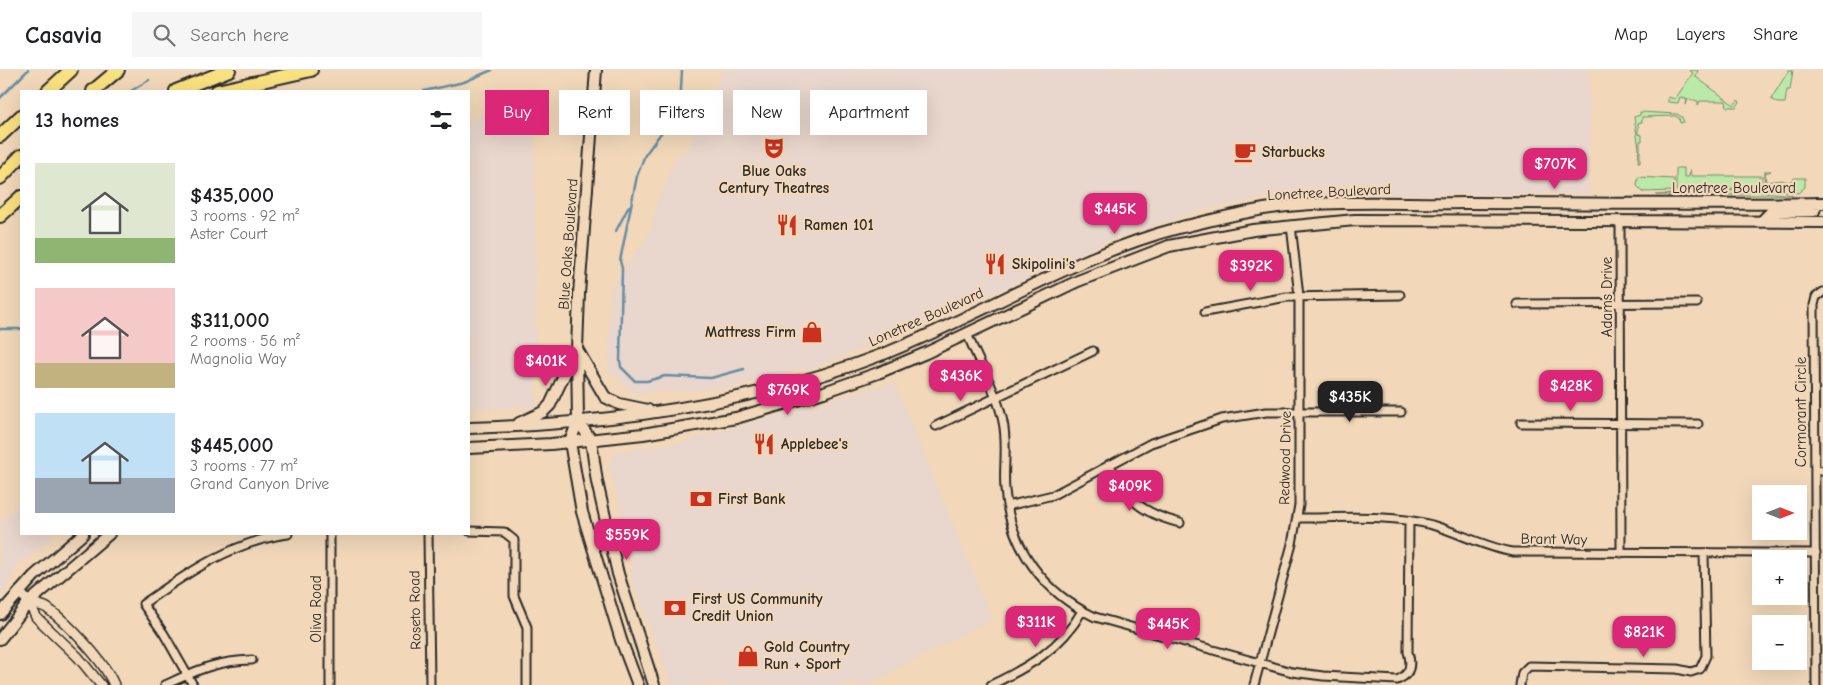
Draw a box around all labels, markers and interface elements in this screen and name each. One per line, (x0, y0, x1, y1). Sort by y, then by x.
search box (132, 12, 482, 57)
text: Casavia (25, 21, 102, 49)
icon: search (150, 21, 178, 49)
text: Search here (190, 24, 289, 46)
text: Map (1614, 24, 1648, 45)
text: Layers (1676, 24, 1725, 45)
text: Share (1753, 24, 1798, 45)
chip: Buy (485, 90, 549, 135)
chip: Rent (559, 90, 630, 135)
chip: Filters (640, 90, 723, 135)
chip: New (733, 90, 800, 135)
chip: Apartment (810, 90, 927, 135)
icon: filters (427, 106, 455, 134)
text: 13 homes (35, 108, 119, 132)
theatre icon: Blue Oaks Century Theatres (761, 135, 787, 161)
cafe icon: Starbucks (1232, 139, 1258, 165)
place label: Starbucks (1262, 143, 1325, 161)
pin: $707K (1520, 148, 1590, 190)
text: $707K (1534, 155, 1576, 173)
place label: Blue Oaks Century Theatres (719, 162, 829, 197)
street label: Blue Oaks Boulevard (554, 178, 582, 310)
street label: Lonetree Boulevard (1672, 179, 1796, 197)
street label: Lonetree Boulevard (1267, 180, 1391, 204)
icon: home (75, 183, 135, 243)
text: $435,000 (190, 183, 274, 207)
pin: $445K (1080, 192, 1150, 235)
text: $445K (1094, 200, 1136, 218)
text: 3 rooms · 92 m² (190, 207, 299, 225)
restaurant icon: Ramen 101 (774, 212, 800, 238)
place label: Ramen 101 (804, 216, 874, 234)
text: Aster Court (190, 225, 267, 243)
pin: $392K (1216, 250, 1286, 292)
restaurant icon: Skipolini's (982, 251, 1008, 277)
place label: Skipolini's (1012, 255, 1075, 273)
street label: Adams Drive (1598, 256, 1616, 337)
text: $392K (1230, 257, 1272, 275)
street label: Lonetree Boulevard (866, 284, 986, 350)
icon: home (75, 308, 135, 368)
text: $311,000 (190, 308, 270, 332)
shop icon: Mattress Firm (799, 319, 825, 345)
place label: Mattress Firm (705, 323, 796, 341)
text: 2 rooms · 56 m² (190, 332, 300, 350)
pin: $401K (511, 344, 581, 387)
text: Magnolia Way (190, 350, 286, 368)
text: $401K (525, 352, 567, 370)
street label: Cormorant Circle (1792, 356, 1810, 467)
pin: $436K (926, 360, 996, 402)
text: $436K (940, 367, 982, 385)
pin: $428K (1536, 370, 1606, 412)
pin: $769K (753, 374, 823, 416)
text: $428K (1550, 377, 1592, 395)
pin: $435K (1315, 380, 1385, 423)
text: $769K (767, 381, 809, 399)
text: $435K (1329, 388, 1371, 406)
street label: Redwood Drive (1275, 410, 1295, 505)
restaurant icon: Applebee's (751, 431, 777, 457)
icon: home (75, 433, 135, 493)
text: $445,000 (190, 433, 274, 457)
place label: Applebee's (781, 435, 848, 453)
text: 3 rooms · 77 m² (190, 457, 298, 475)
pin: $409K (1095, 470, 1165, 512)
text: Grand Canyon Drive (190, 475, 329, 493)
text: $409K (1108, 477, 1152, 495)
north arrow (1752, 485, 1808, 540)
map controls (1752, 485, 1807, 670)
bank icon: First Bank (688, 486, 714, 512)
place label: First Bank (718, 490, 786, 508)
pin: $559K (592, 518, 662, 561)
text: $559K (605, 526, 649, 544)
street label: Brant Way (1520, 529, 1588, 549)
button: + (1752, 550, 1807, 605)
street label: Roseto Road (405, 570, 425, 650)
street label: Oliva Road (307, 575, 325, 643)
place label: First US Community Credit Union (692, 590, 823, 625)
bank icon: First US Community Credit Union (662, 595, 688, 621)
pin: $311K (1001, 606, 1071, 648)
pin: $445K (1133, 608, 1203, 650)
text: $311K (1016, 613, 1056, 631)
text: $445K (1147, 615, 1189, 633)
button: − (1752, 615, 1807, 670)
pin: $821K (1609, 616, 1679, 658)
text: $821K (1623, 623, 1665, 641)
place label: Gold Country Run + Sport (764, 638, 850, 673)
shop icon: Gold Country Run + Sport (735, 643, 761, 669)

